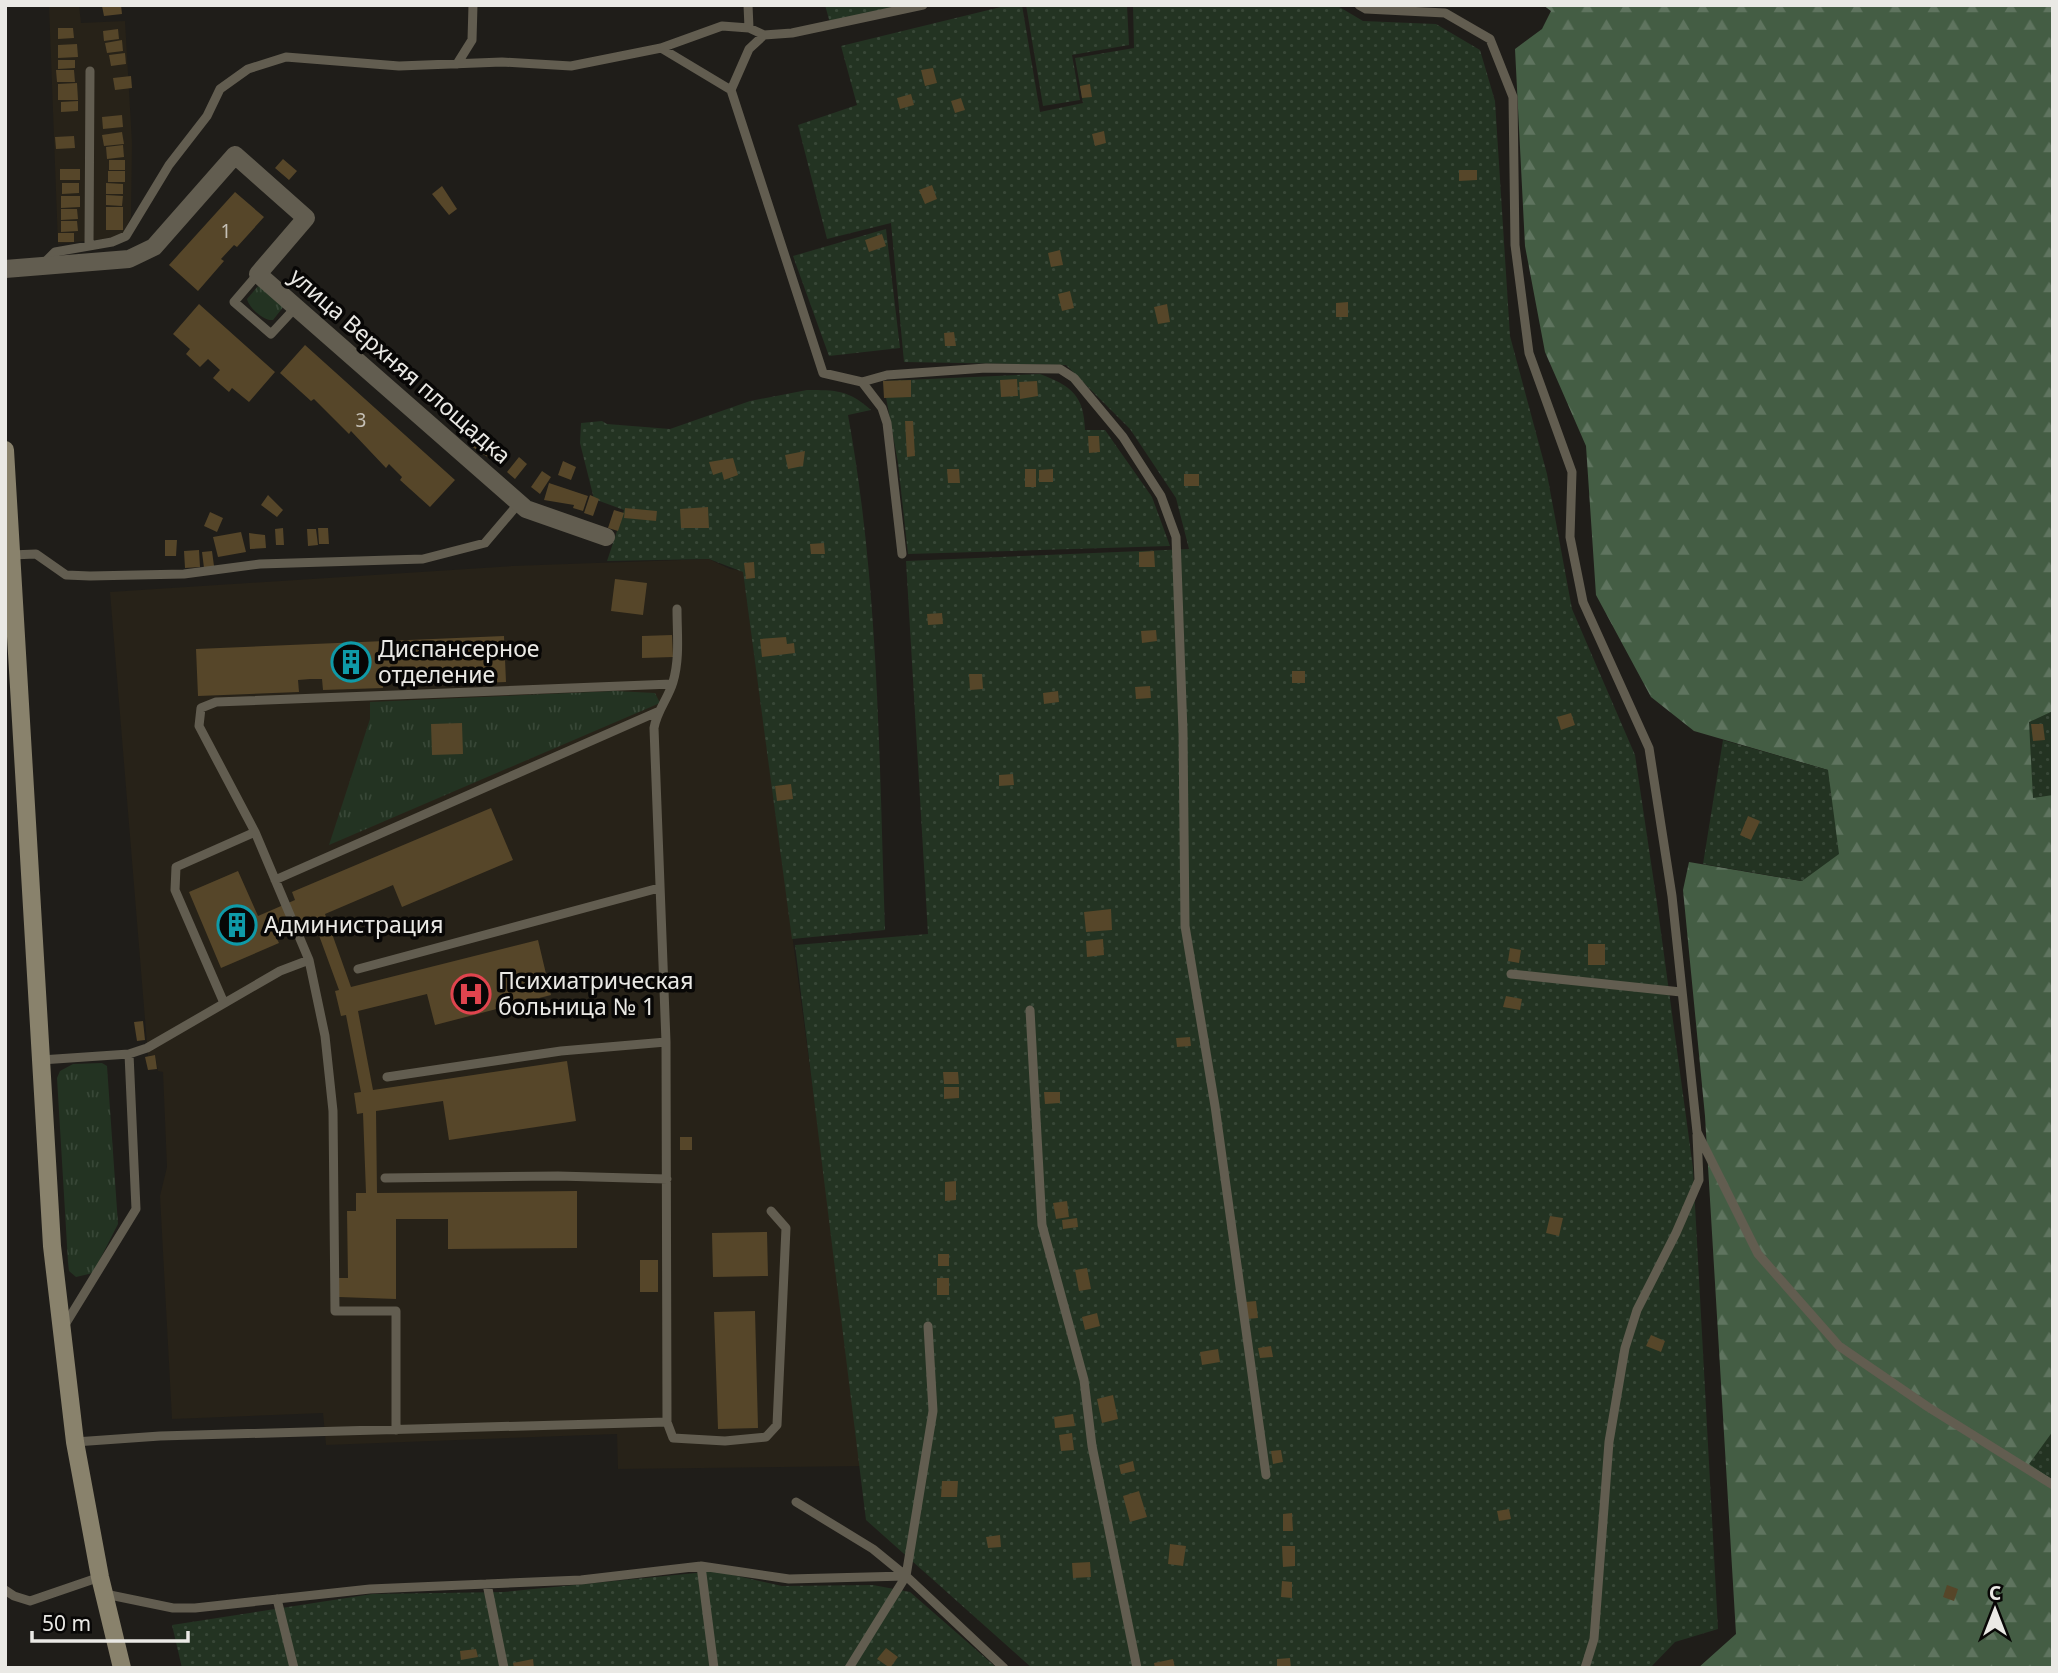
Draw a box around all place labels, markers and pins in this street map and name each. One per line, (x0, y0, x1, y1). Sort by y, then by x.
place label: Диспансерное отделение (378, 632, 539, 690)
building icon: Диспансерное отделение (330, 641, 372, 683)
building icon: Администрация (216, 904, 258, 946)
place label: Администрация (264, 908, 443, 940)
place label: Психиатрическая больница № 1 (498, 964, 693, 1022)
hospital icon: Психиатрическая больница № 1 (450, 973, 492, 1015)

